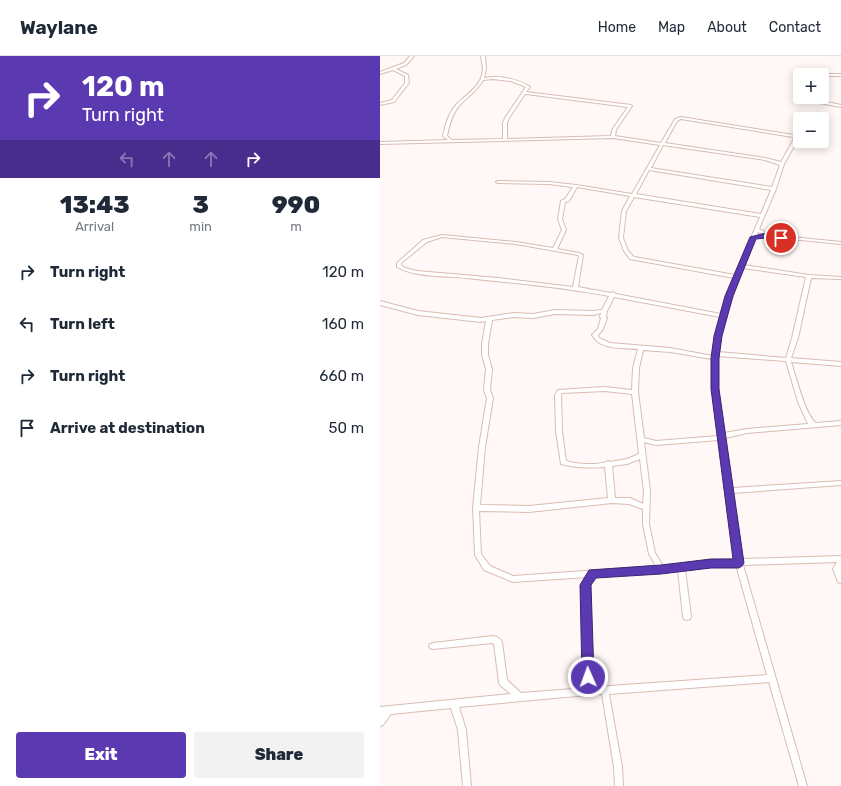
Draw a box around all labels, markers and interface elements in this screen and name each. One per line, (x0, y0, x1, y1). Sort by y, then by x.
text: Waylane (20, 16, 98, 39)
text: Home (598, 19, 636, 36)
text: Map (658, 19, 685, 36)
text: About (707, 19, 747, 36)
text: Contact (769, 19, 821, 36)
map controls (793, 68, 829, 148)
button: + (793, 68, 829, 104)
text: 120 m (82, 70, 165, 103)
icon: right (16, 72, 68, 124)
text: Turn right (82, 104, 164, 126)
button: − (793, 112, 829, 148)
icon: left (116, 148, 138, 170)
icon: ahead (158, 148, 180, 170)
icon: ahead (200, 148, 222, 170)
icon: right (242, 148, 264, 170)
text: 13:43 (60, 191, 130, 219)
text: 3 (192, 191, 209, 219)
text: 990 (272, 191, 320, 219)
text: Arrival (75, 219, 114, 234)
text: min (189, 219, 212, 234)
text: m (290, 219, 302, 234)
pin (764, 221, 798, 255)
icon: arrive (770, 227, 792, 249)
icon: right (16, 261, 38, 283)
text: Turn right (50, 263, 125, 281)
text: 120 m (322, 263, 364, 281)
icon: left (16, 313, 38, 335)
text: Turn left (50, 315, 115, 333)
text: 160 m (322, 315, 364, 333)
icon: right (16, 365, 38, 387)
text: Turn right (50, 367, 125, 385)
text: 660 m (319, 367, 364, 385)
icon: arrive (16, 417, 38, 439)
text: Arrive at destination (50, 419, 205, 437)
text: 50 m (329, 419, 364, 437)
position arrow (567, 656, 609, 698)
button: Exit (16, 732, 186, 778)
button: Share (194, 732, 364, 778)

